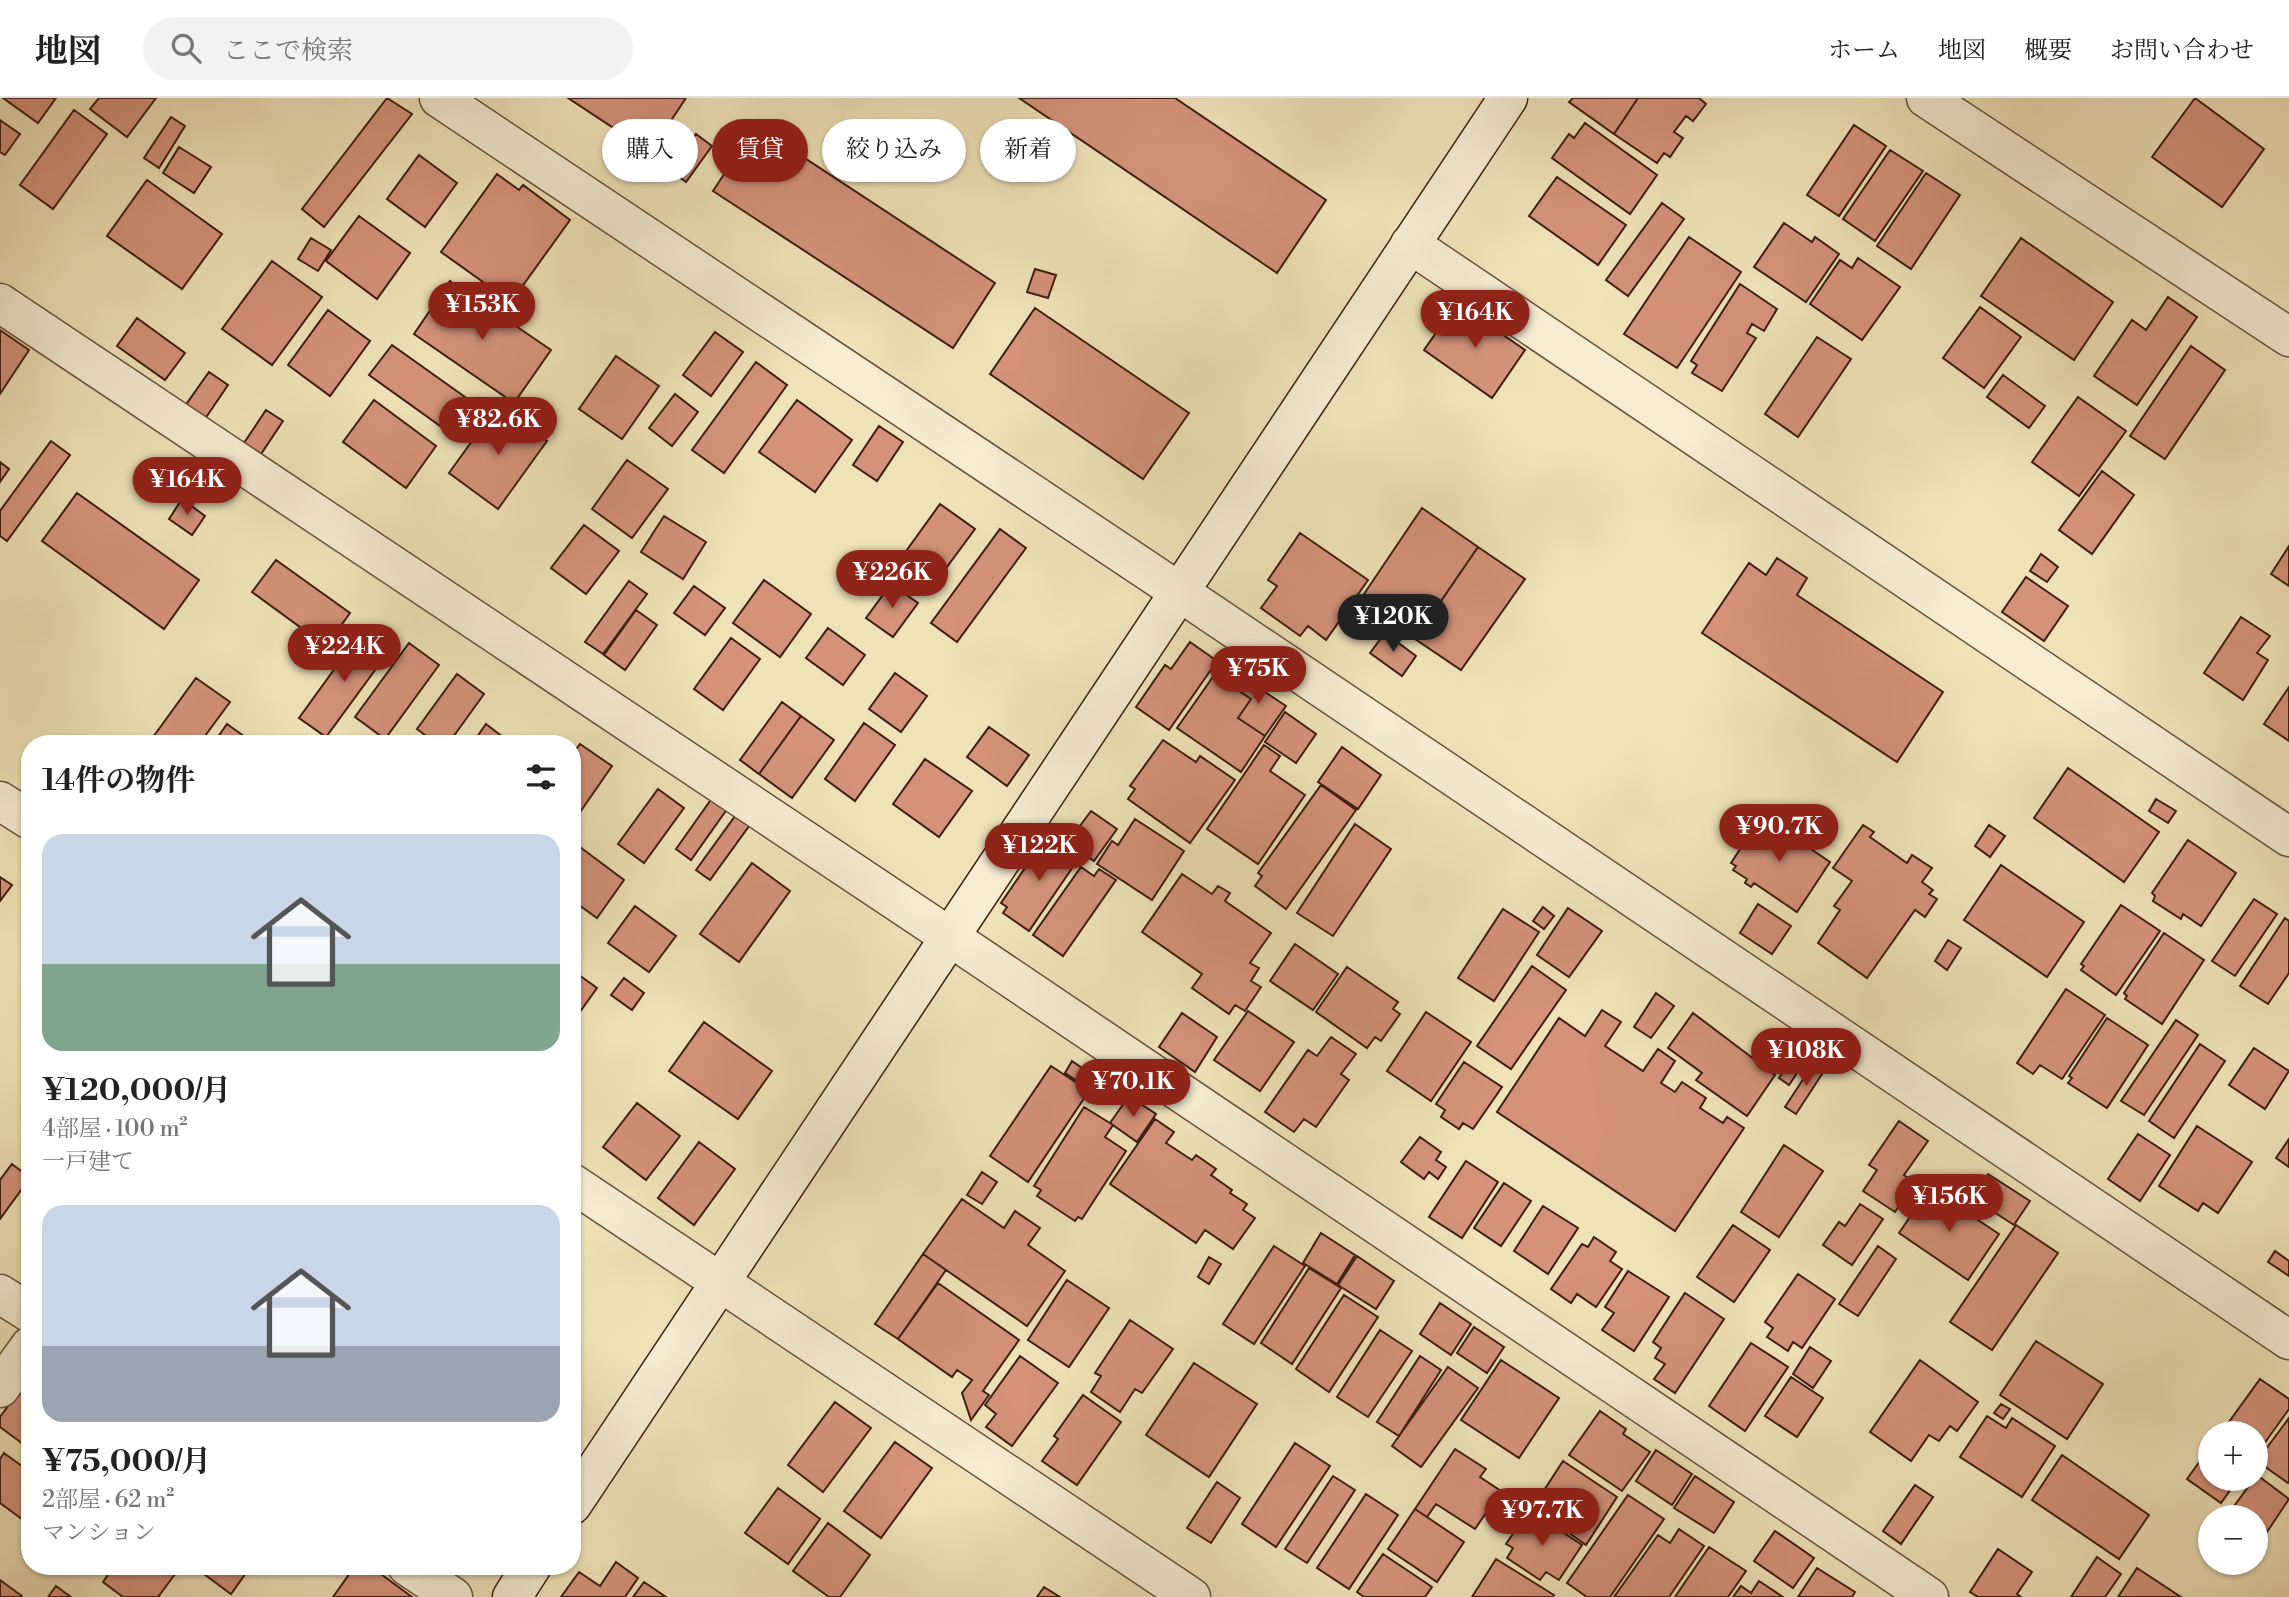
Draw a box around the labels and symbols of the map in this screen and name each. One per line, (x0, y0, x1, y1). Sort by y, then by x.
pin: ¥153K (433, 282, 531, 342)
pin: ¥164K (1426, 290, 1524, 350)
pin: ¥82.6K (441, 398, 555, 457)
pin: ¥164K (138, 458, 236, 517)
pin: ¥226K (843, 550, 941, 610)
pin: ¥120K (1344, 594, 1442, 654)
pin: ¥224K (295, 624, 393, 684)
pin: ¥75K (1217, 646, 1299, 706)
pin: ¥90.7K (1722, 804, 1836, 864)
pin: ¥122K (990, 824, 1088, 883)
pin: ¥108K (1757, 1028, 1855, 1088)
pin: ¥70.1K (1076, 1060, 1190, 1119)
pin: ¥156K (1900, 1174, 1998, 1234)
pin: ¥97.7K (1485, 1488, 1599, 1548)

